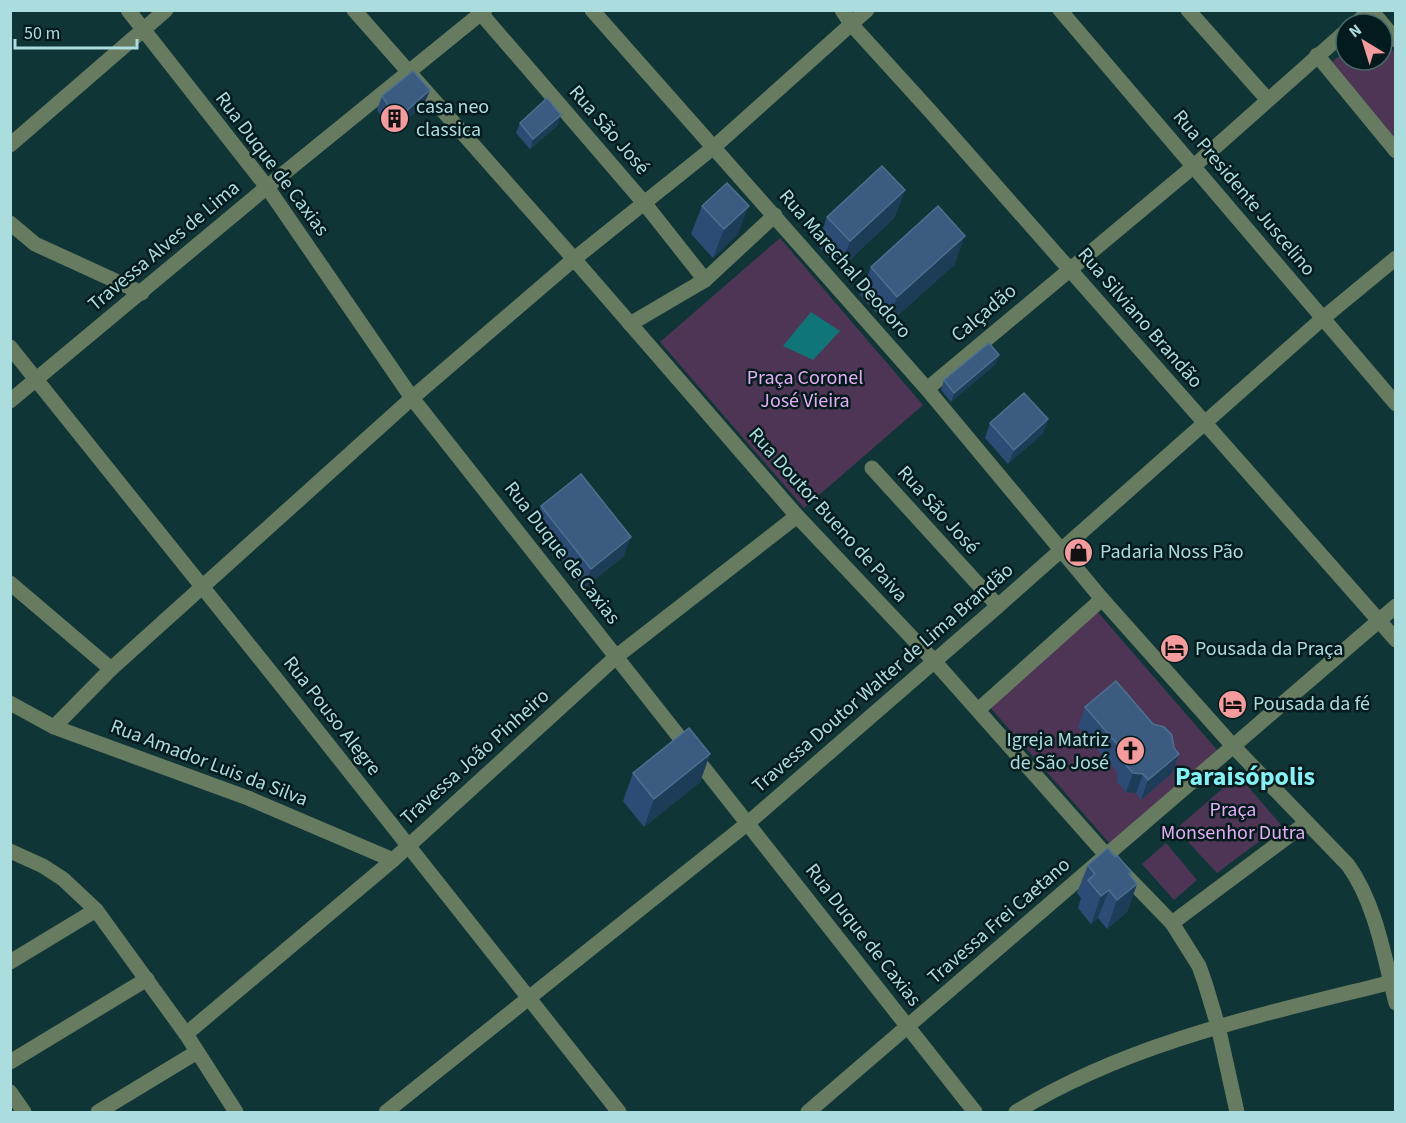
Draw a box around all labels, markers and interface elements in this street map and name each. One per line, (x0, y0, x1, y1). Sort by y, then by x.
scale bar (15, 12, 136, 50)
north arrow (1334, 12, 1394, 72)
text: N (1344, 19, 1366, 43)
text: 50 m (24, 21, 60, 46)
street label: Rua São José (562, 79, 656, 181)
street label: Rua Duque de Caxias (208, 86, 336, 242)
place label: casa neo classica (416, 93, 489, 144)
building icon: casa neo classica (379, 103, 411, 135)
street label: Rua Presidente Juscelino (1166, 104, 1322, 282)
street label: Travessa Alves de Lima (82, 174, 246, 318)
street label: Rua Marechal Deodoro (772, 183, 918, 345)
street label: Rua Silviano Brandão (1071, 241, 1209, 395)
street label: Calçadão (945, 277, 1023, 349)
park label: Praça Coronel José Vieira (747, 364, 863, 415)
street label: Rua Doutor Bueno de Paiva (742, 421, 914, 609)
street label: Rua São José (891, 460, 985, 561)
street label: Rua Duque de Caxias (497, 476, 627, 630)
shop icon: Padaria Noss Pão (1063, 536, 1095, 568)
place label: Padaria Noss Pão (1100, 538, 1244, 566)
street label: Travessa Doutor Walter de Lima Brandão (746, 557, 1020, 799)
hotel icon: Pousada da Praça (1158, 633, 1190, 665)
place label: Pousada da Praça (1195, 635, 1343, 663)
street label: Rua Pouso Alegre (276, 650, 388, 782)
street label: Travessa João Pinheiro (394, 682, 556, 832)
hotel icon: Pousada da fé (1216, 688, 1248, 720)
place label: Pousada da fé (1253, 690, 1370, 718)
street label: Rua Amador Luis da Silva (106, 712, 312, 814)
place label: Igreja Matriz de São José (1007, 726, 1109, 777)
church icon: Igreja Matriz de São José (1114, 735, 1146, 767)
district label: Paraisópolis (1175, 758, 1315, 795)
park label: Praça Monsenhor Dutra (1161, 796, 1305, 847)
street label: Travessa Frei Caetano (922, 851, 1076, 991)
street label: Rua Duque de Caxias (798, 858, 928, 1012)

